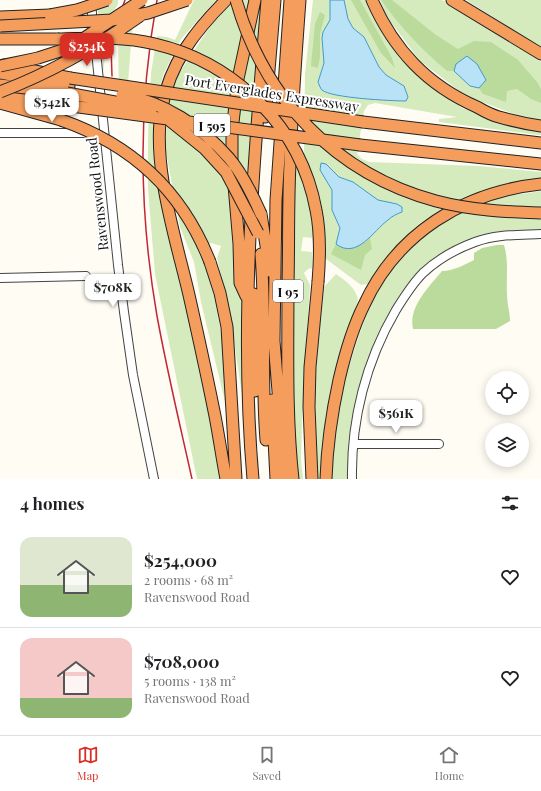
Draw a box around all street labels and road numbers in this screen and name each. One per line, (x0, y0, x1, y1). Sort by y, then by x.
street label: Port Everglades Expressway (184, 70, 360, 116)
road number: I 595 (194, 114, 230, 136)
street label: Ravenswood Road (82, 136, 112, 252)
road number: I 95 (273, 280, 303, 302)

